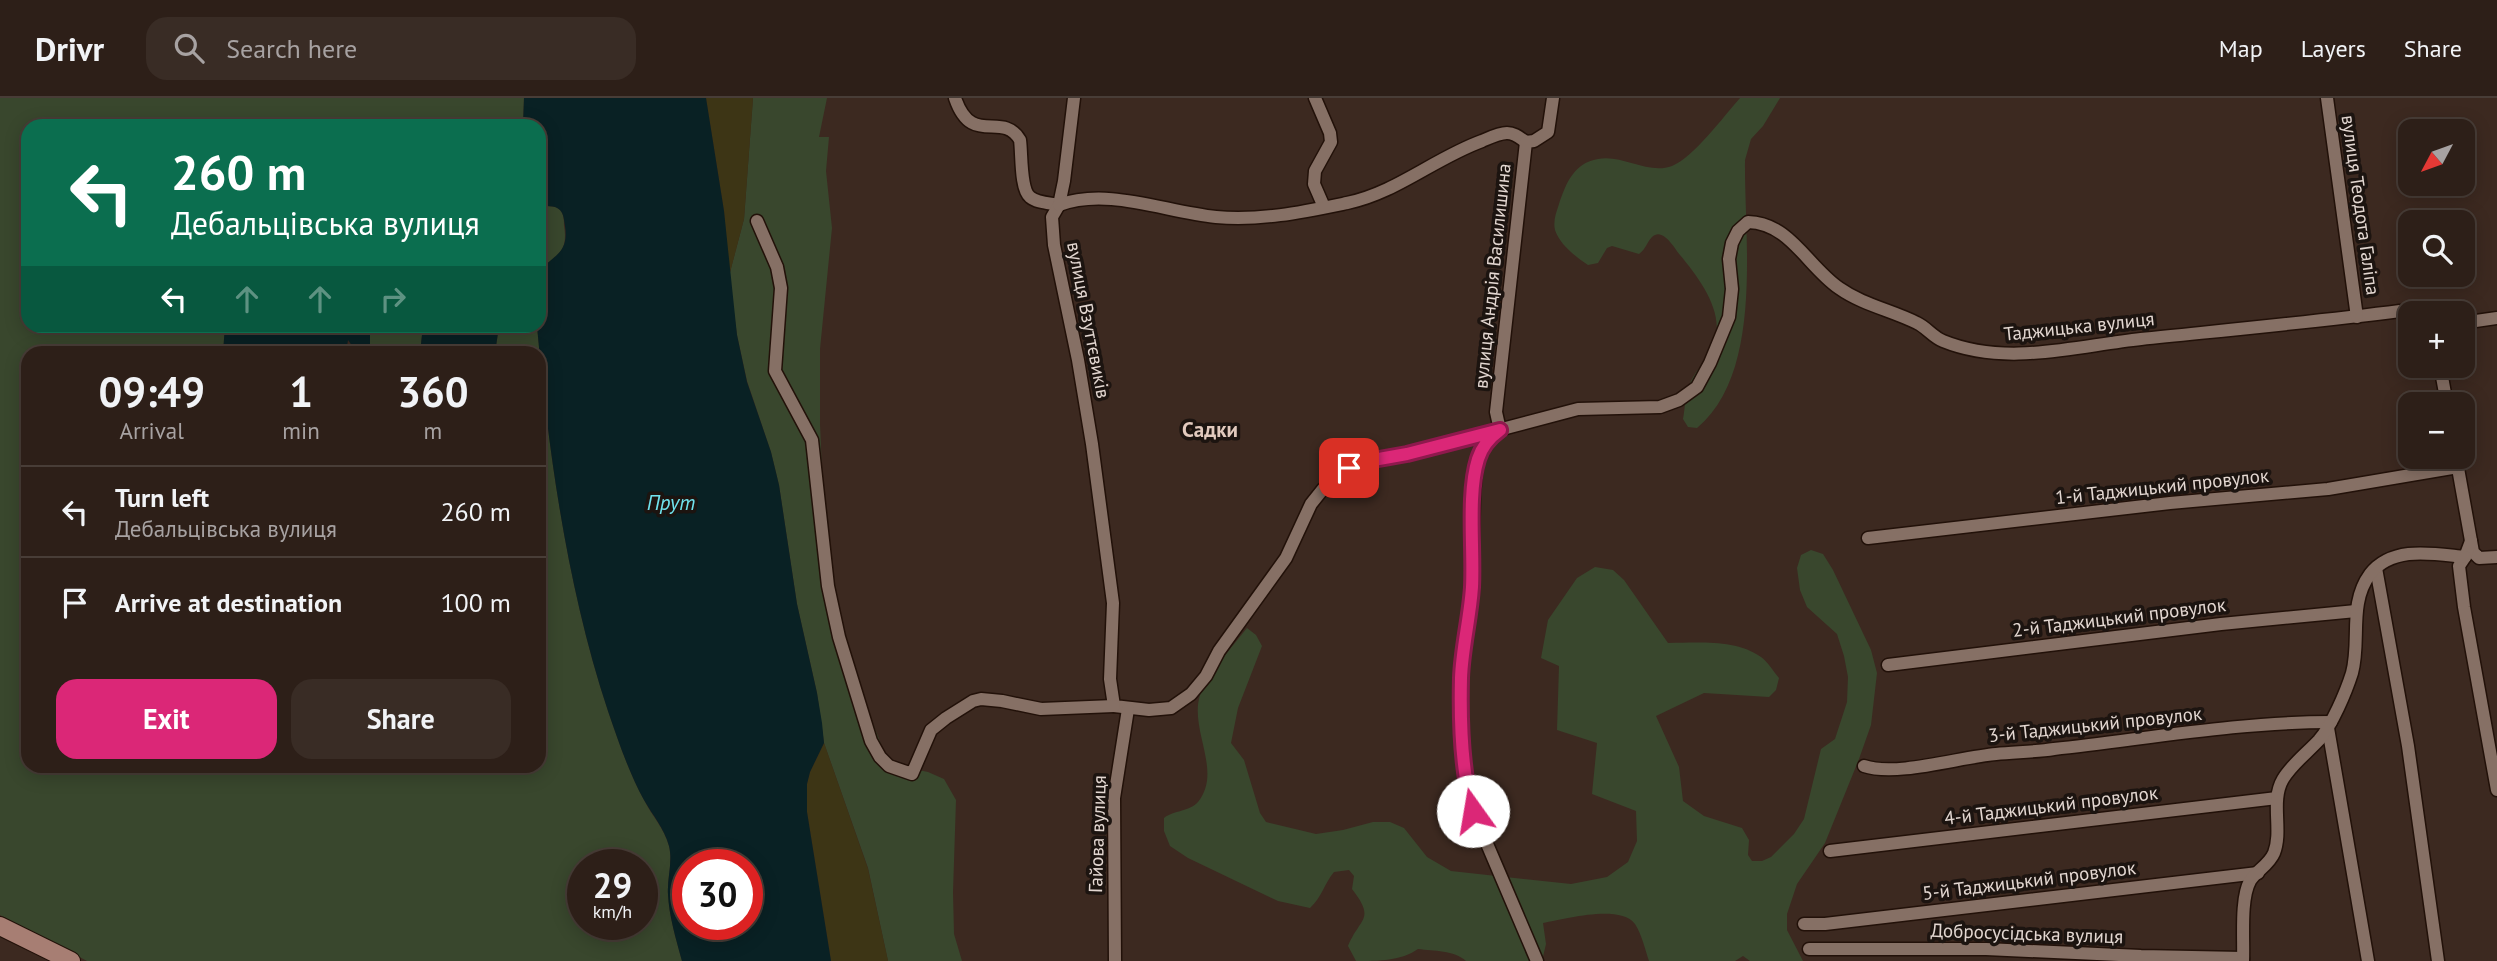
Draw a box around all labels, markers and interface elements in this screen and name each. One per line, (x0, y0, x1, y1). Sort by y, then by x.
search box (146, 17, 636, 80)
text: Drivr (35, 27, 104, 70)
icon: search (170, 29, 208, 67)
text: Search here (226, 32, 357, 65)
text: Map (2219, 33, 2263, 64)
text: Layers (2301, 33, 2366, 64)
text: Share (2404, 33, 2462, 64)
street label: вулиця Теодота Галіпа (2336, 113, 2386, 297)
north arrow (2398, 119, 2474, 196)
map controls (2398, 119, 2475, 469)
text: 260 m (171, 140, 306, 204)
icon: left (56, 147, 147, 238)
street label: вулиця Андрія Василишина (1468, 162, 1516, 390)
text: Дебальцівська вулиця (171, 202, 480, 244)
button: search (2398, 210, 2475, 287)
street label: вулиця Взуттєвиків (1062, 240, 1116, 400)
icon: left (155, 280, 193, 318)
icon: ahead (228, 280, 266, 318)
icon: ahead (301, 280, 339, 318)
icon: right (374, 280, 412, 318)
button: + (2398, 301, 2475, 378)
street label: Таджицька вулиця (2003, 306, 2155, 346)
text: 09:49 (98, 364, 205, 419)
text: 1 (289, 364, 313, 419)
text: 360 (397, 364, 469, 419)
button: − (2398, 392, 2475, 469)
text: Arrival (119, 416, 184, 445)
text: min (282, 416, 320, 445)
text: m (424, 416, 442, 445)
district label: Садки (1182, 416, 1238, 443)
pin (1319, 438, 1379, 498)
icon: arrive (1330, 449, 1368, 487)
street label: 1-й Таджицький провулок (2054, 463, 2270, 509)
text: Turn left (115, 481, 209, 514)
water label: Прут (647, 489, 695, 516)
icon: left (56, 493, 94, 531)
text: 260 m (440, 495, 511, 528)
text: Дебальцівська вулиця (115, 514, 337, 543)
icon: arrive (56, 584, 94, 622)
text: Arrive at destination (115, 586, 342, 619)
text: 100 m (440, 586, 511, 619)
street label: 2-й Таджицький провулок (2011, 592, 2227, 642)
button: Exit (56, 679, 277, 759)
button: Share (291, 679, 511, 759)
street label: 3-й Таджицький провулок (1987, 701, 2203, 747)
position arrow (1436, 774, 1510, 848)
street label: Гайова вулиця (1083, 775, 1111, 893)
street label: 4-й Таджицький провулок (1943, 780, 2159, 830)
speed limit sign: 30 (672, 849, 763, 940)
street label: 5-й Таджицький провулок (1921, 855, 2137, 905)
text: 29 (593, 862, 632, 908)
text: km/h (593, 900, 632, 923)
street label: Добросусідська вулиця (1930, 918, 2124, 948)

